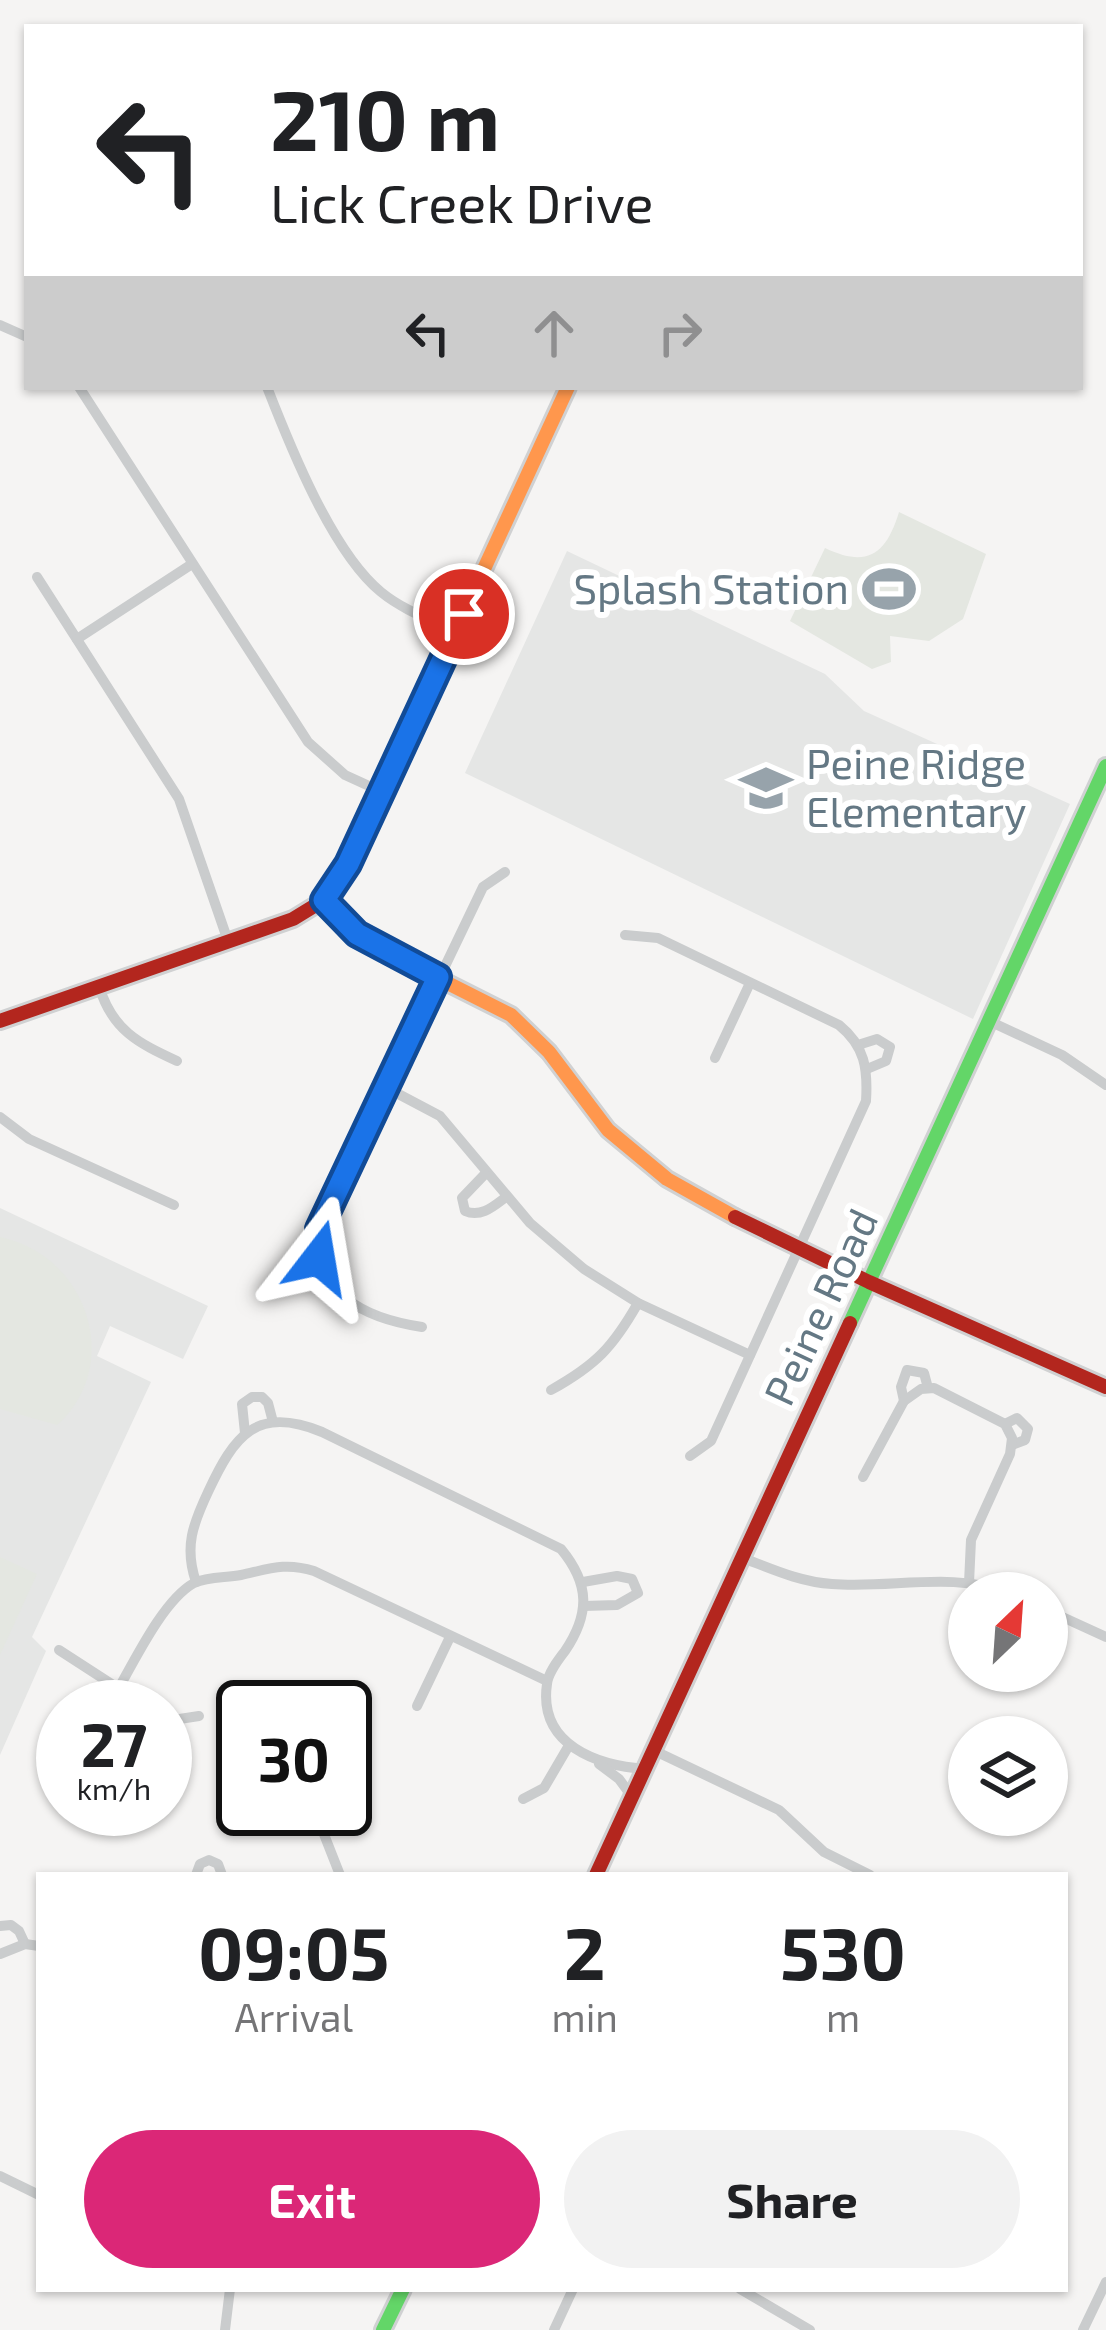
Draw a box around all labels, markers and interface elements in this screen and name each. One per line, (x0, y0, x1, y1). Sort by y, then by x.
text: 210 m (270, 67, 500, 168)
icon: left (72, 72, 228, 228)
text: Lick Creek Drive (270, 169, 653, 234)
icon: left (395, 300, 461, 366)
icon: ahead (521, 300, 587, 366)
icon: right (647, 300, 713, 366)
sports icon: Splash Station (860, 560, 918, 618)
place label: Splash Station (573, 562, 849, 612)
pin (413, 563, 515, 665)
icon: arrive (431, 581, 497, 647)
place label: Peine Ridge Elementary (806, 737, 1026, 835)
school or university icon: Peine Ridge Elementary (737, 759, 795, 817)
position arrow (256, 1195, 382, 1321)
street label: Peine Road (752, 1200, 886, 1412)
north arrow (948, 1572, 1068, 1692)
map controls (948, 1572, 1068, 1836)
speed limit sign: 30 (216, 1680, 372, 1836)
text: 27 (81, 1707, 147, 1779)
button: layers (948, 1716, 1068, 1836)
text: km/h (77, 1770, 151, 1806)
text: 09:05 (198, 1908, 390, 1994)
text: 2 (564, 1908, 606, 1994)
text: 530 (780, 1908, 906, 1994)
text: Arrival (234, 1993, 353, 2040)
text: min (552, 1993, 618, 2040)
text: m (826, 1993, 860, 2040)
button: Exit (84, 2130, 540, 2268)
button: Share (564, 2130, 1020, 2268)

